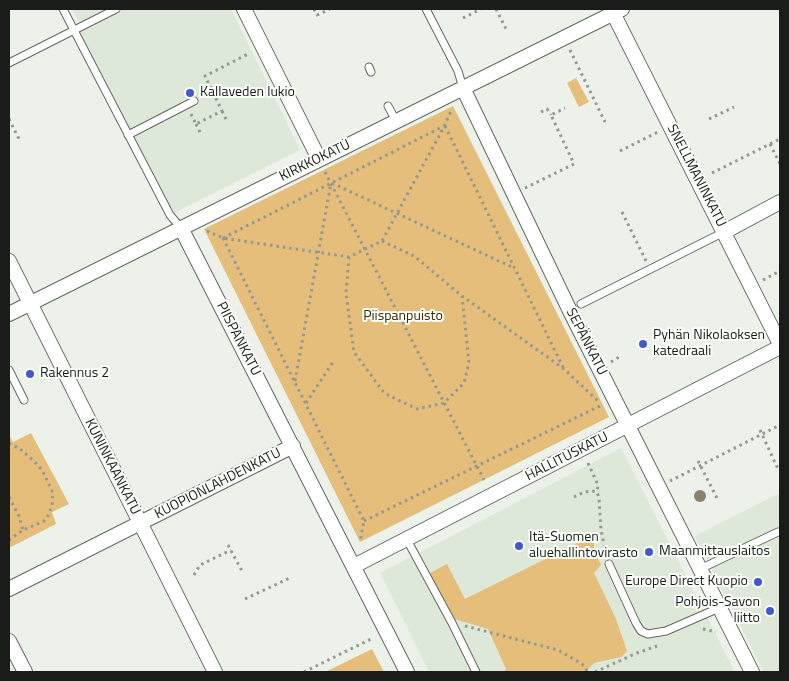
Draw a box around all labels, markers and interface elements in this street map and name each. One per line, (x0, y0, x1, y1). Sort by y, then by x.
place label: Kallaveden lukio (200, 85, 295, 101)
marker: Kallaveden lukio (184, 87, 196, 99)
street label: SNELLMANINKATU (663, 122, 729, 230)
street label: KIRKKOKATU (277, 137, 353, 185)
street label: PIISPANKATU (212, 299, 264, 379)
street label: SEPÄNKATU (562, 306, 610, 378)
park label: Piispanpuisto (363, 309, 443, 325)
place label: Pyhän Nikolaoksen katedraali (653, 328, 765, 361)
marker: Pyhän Nikolaoksen katedraali (637, 338, 649, 350)
place label: Rakennus 2 (40, 366, 109, 382)
marker: Rakennus 2 (24, 368, 36, 380)
street label: KUNINKAANKATU (81, 416, 143, 518)
street label: HALLITUSKATU (523, 429, 611, 485)
street label: KUOPIONLAHDENKATU (152, 445, 284, 523)
place label: Itä-Suomen aluehallintovirasto (529, 530, 638, 562)
marker: Itä-Suomen aluehallintovirasto (513, 540, 525, 552)
place label: Maanmittauslaitos (659, 544, 770, 560)
marker: Maanmittauslaitos (643, 546, 655, 558)
place label: Europe Direct Kuopio (625, 574, 748, 590)
marker: Europe Direct Kuopio (752, 576, 764, 588)
place label: Pohjois-Savon liitto (675, 595, 760, 628)
marker: Pohjois-Savon liitto (764, 605, 776, 617)

